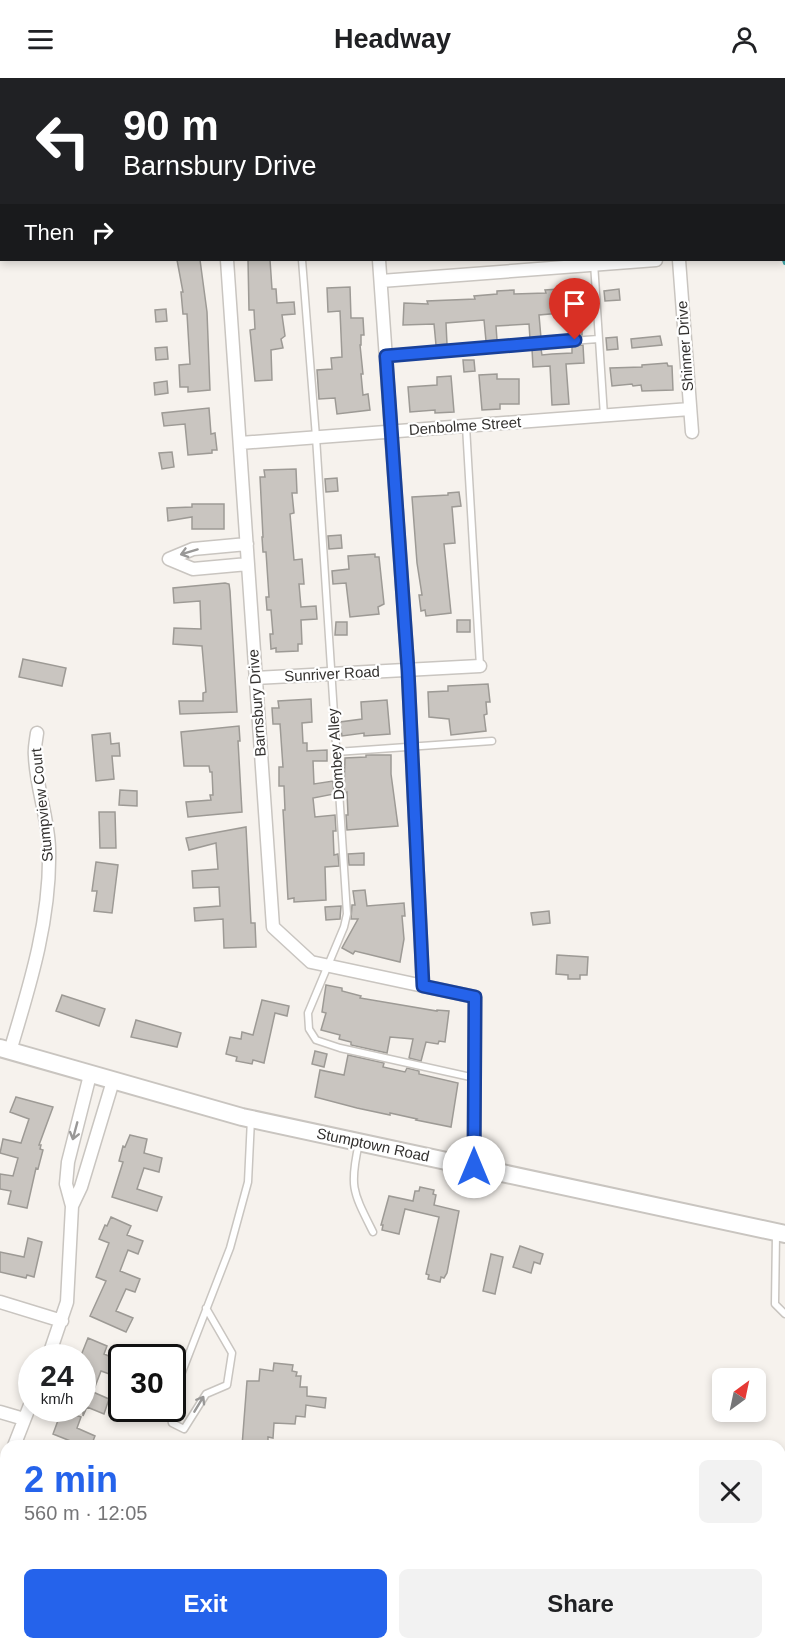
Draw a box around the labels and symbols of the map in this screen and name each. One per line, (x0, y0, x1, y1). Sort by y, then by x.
pin (549, 278, 600, 340)
street label: Shinner Drive (673, 300, 696, 392)
street label: Denbolme Street (408, 413, 523, 438)
one-way arrow (180, 547, 199, 558)
street label: Barnsbury Drive (244, 649, 269, 757)
street label: Sunriver Road (284, 663, 380, 684)
street label: Dombey Alley (324, 707, 347, 800)
street label: Stumpview Court (27, 747, 56, 863)
one-way arrow (69, 1121, 80, 1140)
street label: Stumptown Road (315, 1124, 431, 1165)
position arrow (442, 1135, 506, 1199)
speed limit sign: 30 (108, 1344, 186, 1422)
north arrow (712, 1368, 766, 1422)
one-way arrow (194, 1396, 206, 1413)

